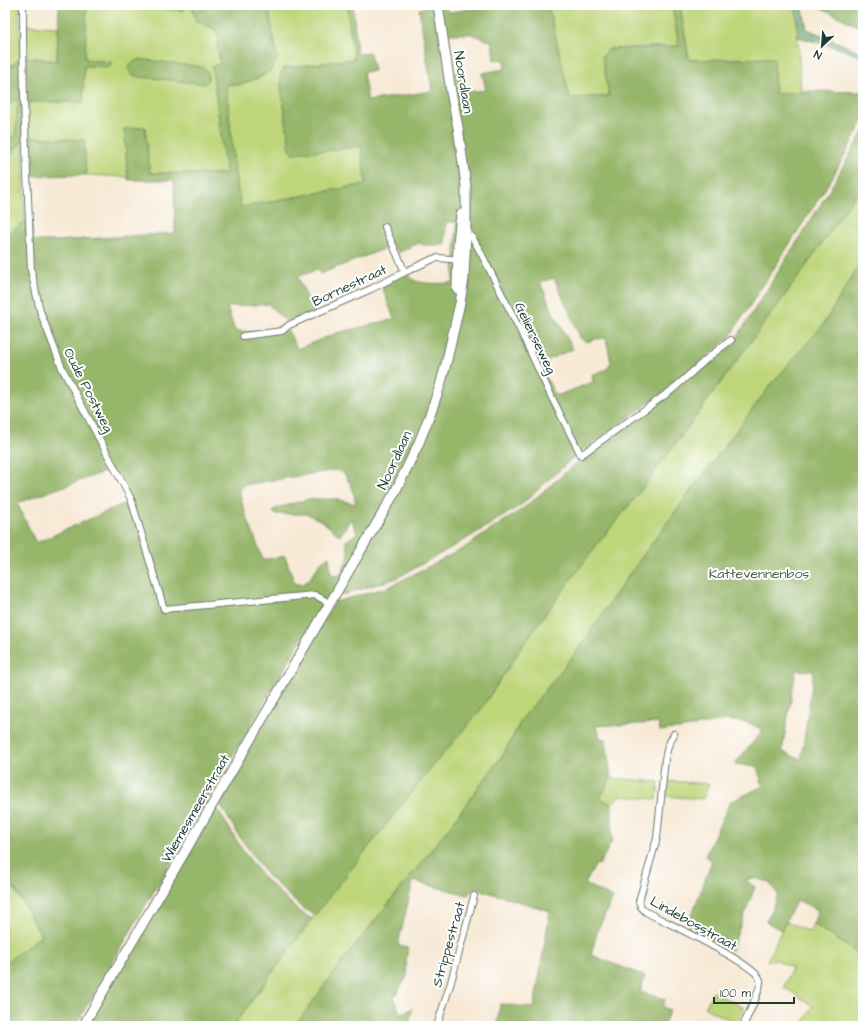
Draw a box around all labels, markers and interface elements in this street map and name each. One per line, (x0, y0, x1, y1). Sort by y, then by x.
north arrow (802, 26, 842, 66)
text: N (811, 46, 824, 63)
street label: Noordlaan (448, 50, 478, 115)
street label: Bornestraat (309, 260, 390, 312)
street label: Gelierseweg (509, 299, 561, 378)
street label: Oude Postweg (58, 345, 118, 436)
street label: Noordlaan (373, 428, 417, 493)
park label: Kattevennenbos (709, 564, 809, 584)
street label: Wiemesmeerstraat (157, 750, 235, 867)
street label: Lindebosstraat (646, 892, 741, 956)
street label: Strippestraat (427, 899, 471, 989)
scale bar (714, 979, 794, 1005)
text: 100 m (720, 985, 751, 1002)

